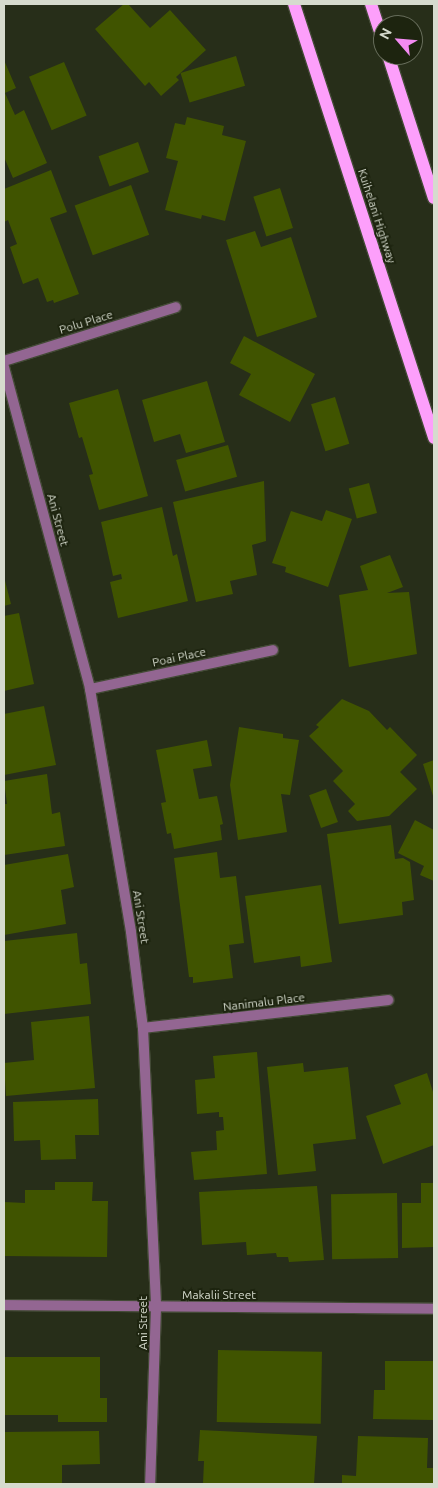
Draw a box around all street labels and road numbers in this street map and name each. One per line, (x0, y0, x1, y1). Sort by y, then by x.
street label: Kuihelani Highway (355, 167, 399, 265)
street label: Polu Place (57, 307, 115, 337)
street label: Ani Street (44, 492, 72, 548)
street label: Poai Place (151, 644, 207, 670)
street label: Ani Street (130, 889, 152, 945)
street label: Nanimalu Place (222, 990, 306, 1014)
street label: Makalii Street (182, 1288, 256, 1302)
street label: Ani Street (136, 1296, 150, 1350)

